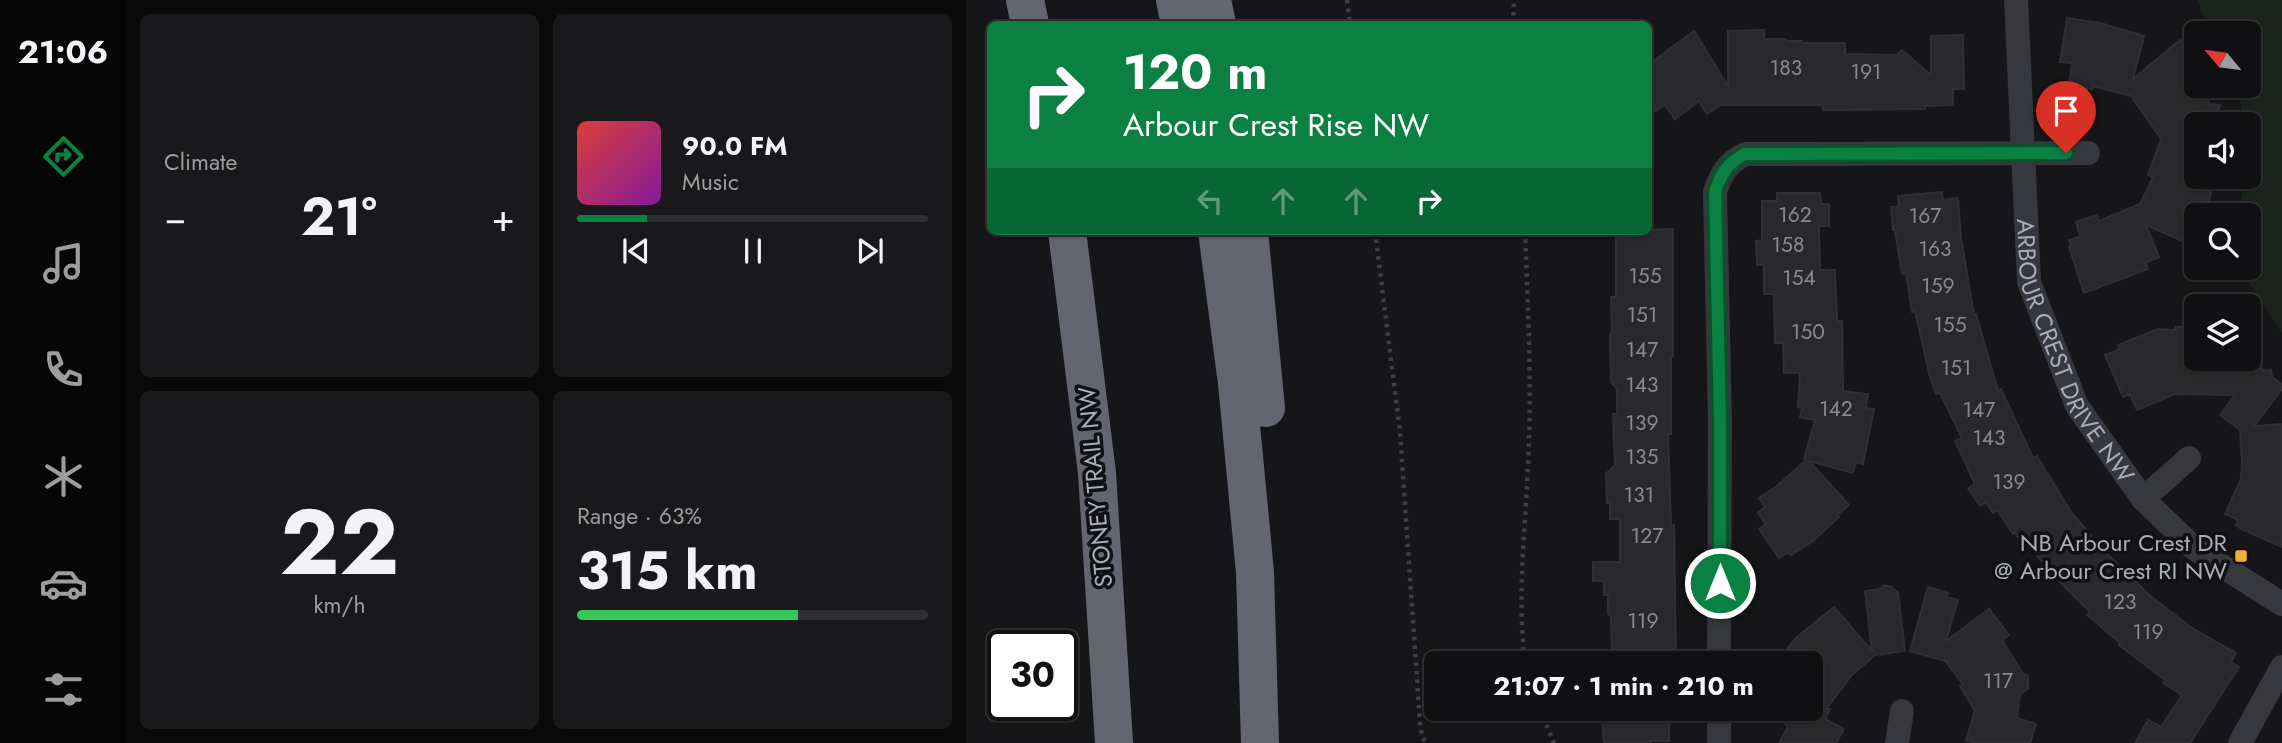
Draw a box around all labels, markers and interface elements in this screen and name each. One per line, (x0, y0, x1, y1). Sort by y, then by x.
north arrow (2184, 21, 2261, 98)
map controls (2184, 21, 2261, 371)
text: 21:06 (18, 29, 108, 75)
text: 120 m (1123, 37, 1267, 107)
icon: right (1008, 49, 1099, 140)
house number: 183 (1770, 53, 1802, 83)
house number: 191 (1851, 57, 1882, 87)
pin (2036, 81, 2096, 153)
icon: arrive (2047, 92, 2085, 130)
text: Arbour Crest Rise NW (1123, 102, 1429, 148)
button: sound (2184, 112, 2261, 189)
text: 90.0 FM (682, 127, 788, 165)
icon: directions (39, 132, 88, 181)
text: Climate (164, 145, 237, 179)
text: Music (682, 165, 739, 199)
text: 21° (301, 179, 377, 255)
icon: left (1191, 182, 1229, 220)
icon: ahead (1264, 182, 1302, 220)
icon: ahead (1337, 182, 1375, 220)
icon: right (1410, 182, 1448, 220)
text: − (164, 190, 186, 245)
text: + (492, 190, 515, 245)
house number: 162 (1778, 200, 1812, 230)
house number: 167 (1909, 201, 1941, 231)
button: search (2184, 203, 2261, 280)
street label: ARBOUR CREST DRIVE NW (2009, 218, 2143, 490)
house number: 158 (1772, 230, 1804, 260)
icon: previous (617, 232, 655, 270)
icon: pause (734, 232, 772, 270)
icon: next (851, 232, 889, 270)
house number: 163 (1918, 234, 1952, 264)
icon: music (39, 239, 88, 288)
house number: 155 (1628, 261, 1662, 291)
house number: 154 (1782, 263, 1816, 293)
house number: 159 (1921, 271, 1955, 301)
button: layers (2184, 294, 2261, 371)
house number: 151 (1627, 300, 1657, 330)
house number: 155 (1933, 310, 1967, 340)
house number: 150 (1791, 317, 1825, 347)
house number: 147 (1626, 335, 1658, 365)
icon: phone (39, 345, 88, 394)
house number: 151 (1941, 353, 1971, 383)
house number: 143 (1625, 370, 1659, 400)
street label: STONEY TRAIL NW (1069, 385, 1121, 589)
house number: 142 (1819, 394, 1853, 424)
house number: 147 (1963, 395, 1995, 425)
house number: 139 (1625, 408, 1659, 438)
house number: 143 (1972, 423, 2006, 453)
house number: 135 (1626, 442, 1658, 472)
icon: climate (39, 452, 88, 501)
house number: 139 (1992, 467, 2026, 497)
text: 22 (280, 477, 399, 608)
house number: 131 (1624, 480, 1654, 510)
text: Range · 63% (577, 499, 702, 533)
house number: 127 (1631, 521, 1663, 551)
place label: NB Arbour Crest DR @ Arbour Crest RI NW (1994, 525, 2228, 588)
text: 315 km (577, 533, 758, 609)
position arrow (1683, 546, 1757, 620)
marker: NB Arbour Crest DR @ Arbour Crest RI NW (2233, 548, 2249, 564)
icon: car (39, 559, 88, 608)
house number: 123 (2104, 587, 2136, 617)
text: km/h (314, 588, 365, 622)
house number: 119 (1628, 606, 1659, 636)
house number: 119 (2133, 617, 2164, 647)
speed limit sign: 30 (987, 630, 1078, 721)
icon: filters (39, 665, 88, 714)
house number: 117 (1983, 666, 2013, 696)
text: 21:07 · 1 min · 210 m (1493, 667, 1754, 705)

